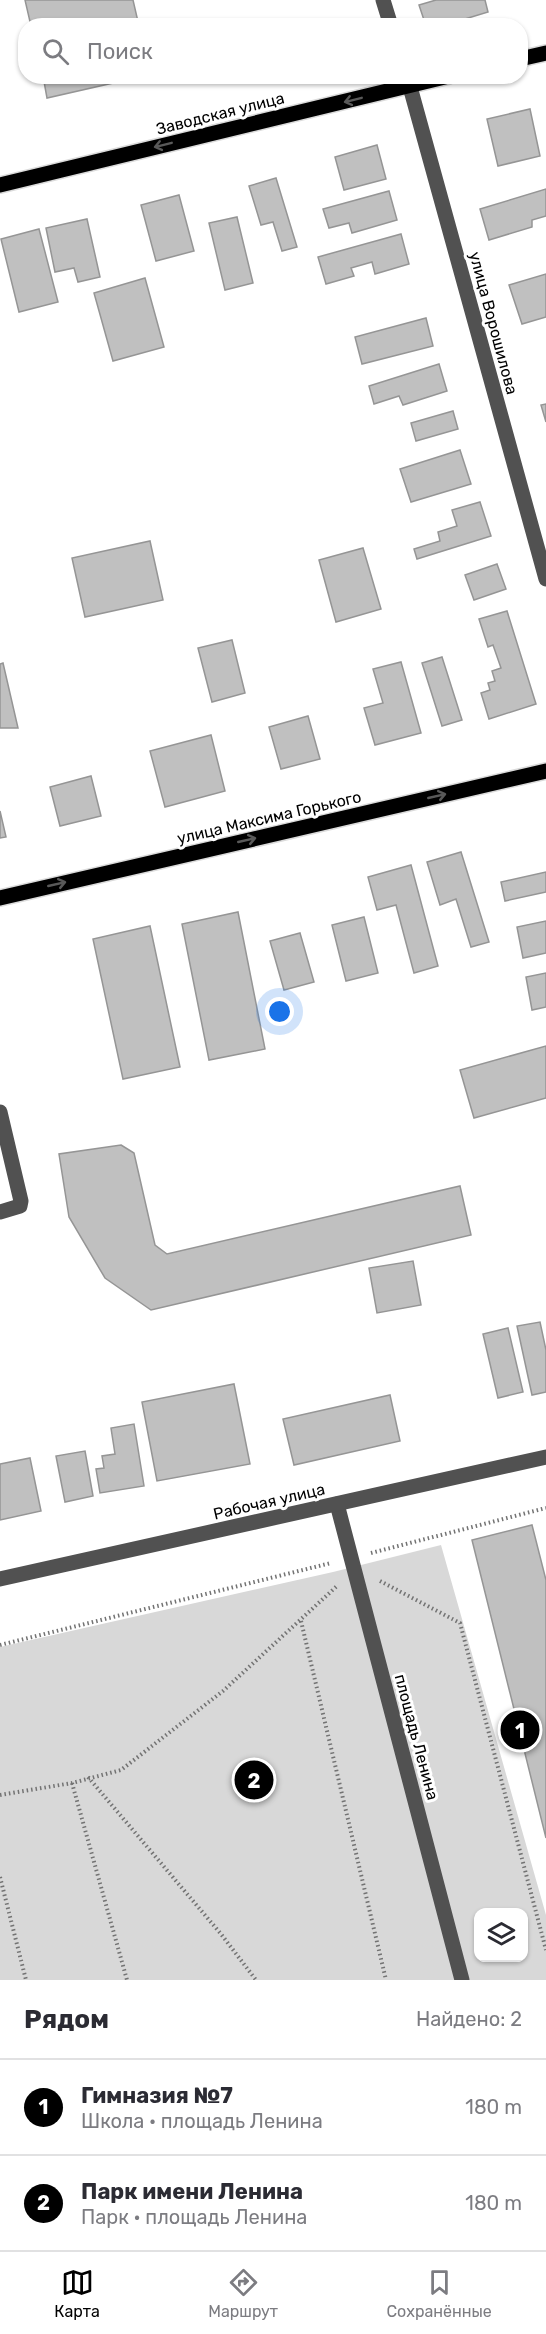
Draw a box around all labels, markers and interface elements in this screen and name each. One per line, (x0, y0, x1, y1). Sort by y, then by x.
search box (18, 18, 528, 84)
icon: search (39, 35, 72, 68)
text: Поиск (87, 38, 153, 65)
street label: Заводская улица (154, 88, 286, 139)
one-way arrow (343, 94, 362, 106)
one-way arrow (154, 140, 173, 152)
street label: улица Ворошилова (465, 250, 522, 397)
street label: улица Максима Горького (175, 787, 363, 848)
one-way arrow (427, 790, 446, 802)
one-way arrow (237, 834, 256, 846)
one-way arrow (47, 878, 66, 890)
your location (265, 997, 294, 1026)
street label: Рабочая улица (211, 1479, 327, 1524)
street label: площадь Ленина (391, 1672, 442, 1802)
pin: 1 (500, 1708, 540, 1752)
pin: 2 (234, 1758, 274, 1802)
map controls (474, 1908, 528, 1962)
button: layers (474, 1908, 528, 1962)
text: Рядом (24, 2004, 109, 2035)
text: Найдено: 2 (416, 2007, 522, 2031)
text: Гимназия №7 (81, 2082, 233, 2109)
text: 1 (39, 2095, 48, 2119)
text: 180 m (465, 2095, 522, 2119)
text: Школа · площадь Ленина (81, 2109, 323, 2133)
text: Парк имени Ленина (81, 2178, 303, 2205)
text: 2 (37, 2191, 50, 2215)
text: 180 m (465, 2191, 522, 2215)
text: Парк · площадь Ленина (81, 2205, 307, 2229)
tab: Карта (54, 2266, 100, 2321)
tab: Маршрут (208, 2266, 278, 2321)
tab: Сохранённые (386, 2266, 492, 2321)

